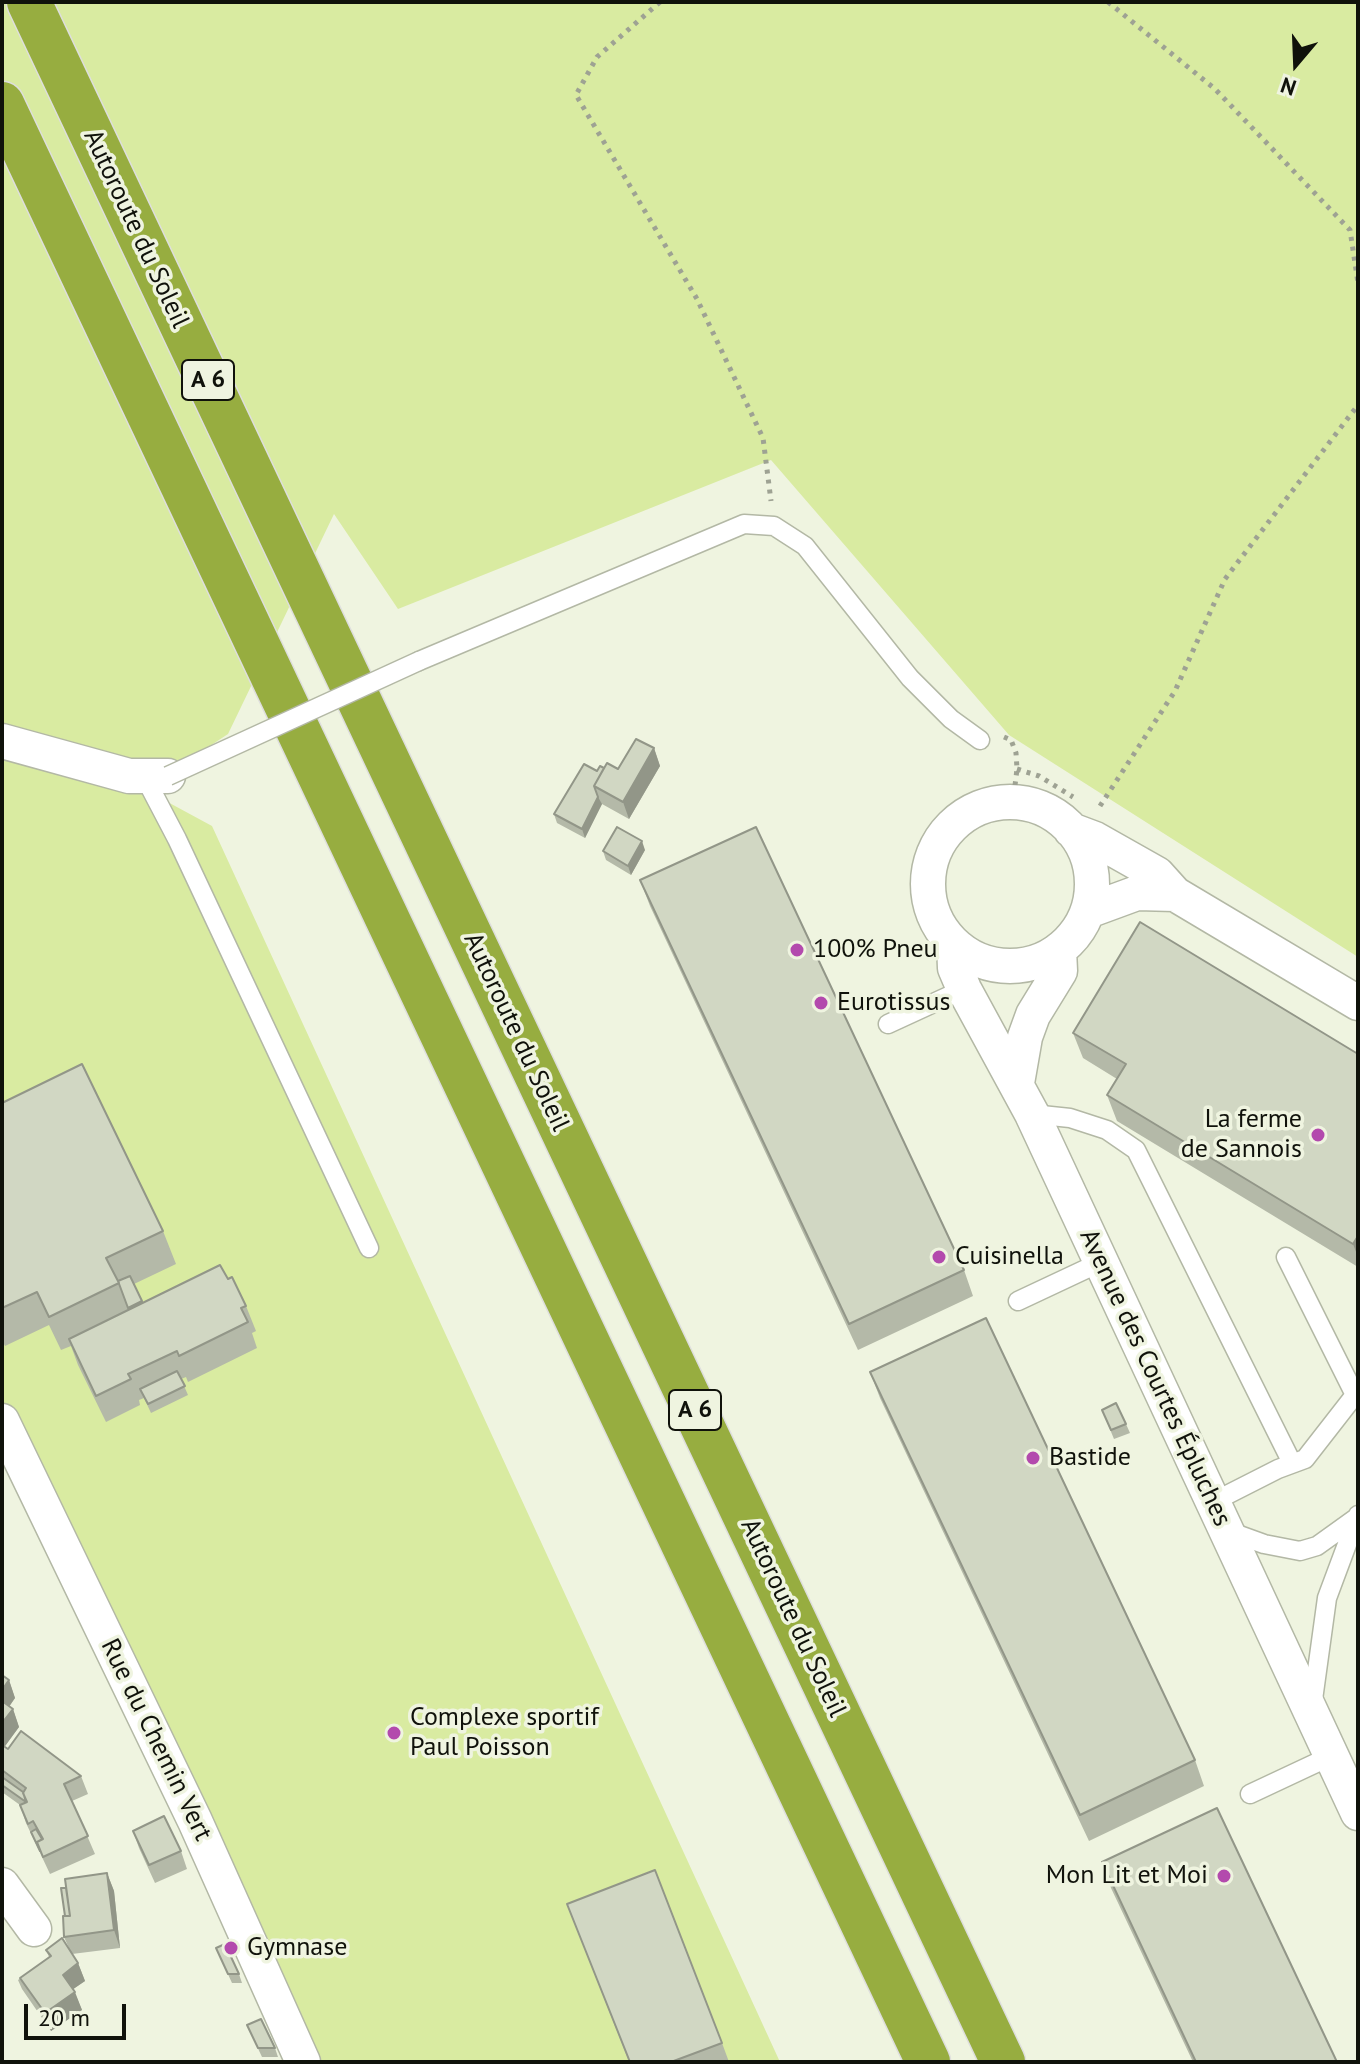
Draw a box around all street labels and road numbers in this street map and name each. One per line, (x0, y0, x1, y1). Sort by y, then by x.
street label: Autoroute du Soleil (76, 125, 196, 333)
road number: A 6 (182, 360, 234, 400)
street label: Autoroute du Soleil (456, 928, 576, 1136)
street label: Avenue des Courtes Épluches (1072, 1225, 1238, 1531)
road number: A 6 (669, 1390, 721, 1430)
street label: Autoroute du Soleil (733, 1514, 853, 1722)
street label: Rue du Chemin Vert (94, 1634, 218, 1846)

